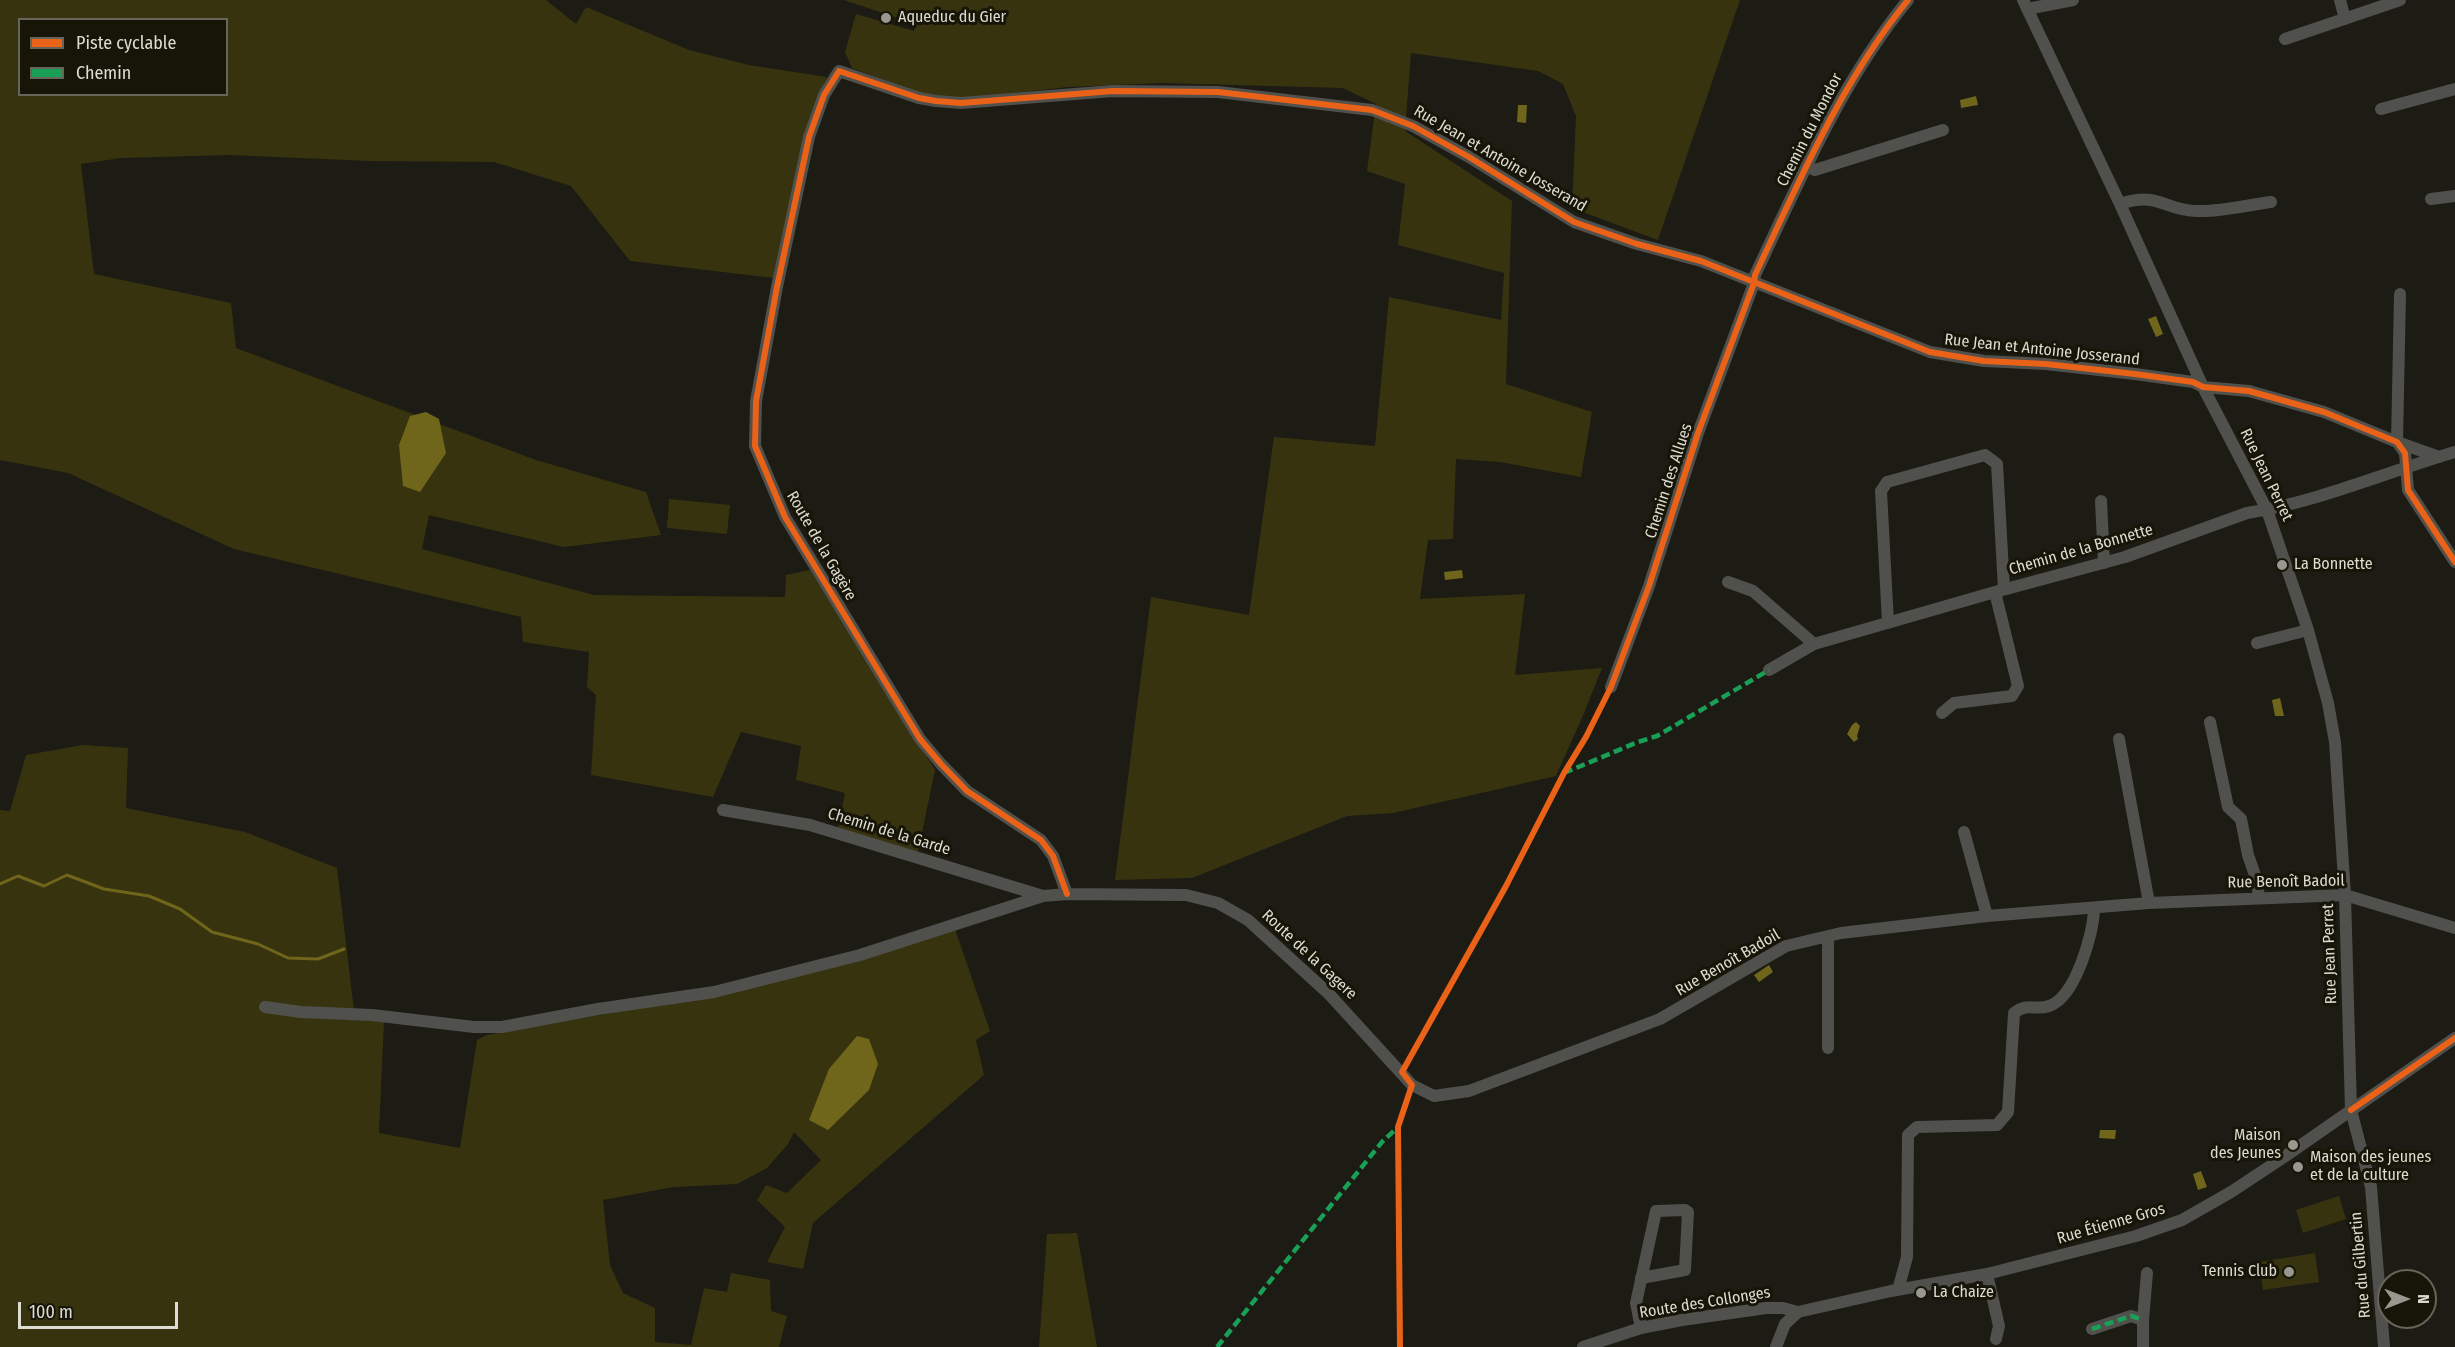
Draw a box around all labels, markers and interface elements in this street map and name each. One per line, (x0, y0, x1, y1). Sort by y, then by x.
place label: Aqueduc du Gier (898, 8, 1006, 28)
marker: Aqueduc du Gier (879, 11, 893, 25)
legend (18, 18, 228, 96)
text: Piste cyclable (76, 32, 176, 54)
text: Chemin (76, 62, 131, 84)
street label: Chemin du Mondor (1773, 70, 1847, 190)
street label: Rue Jean et Antoine Josserand (1410, 102, 1590, 216)
street label: Rue Jean et Antoine Josserand (1943, 330, 2141, 370)
street label: Chemin des Allues (1641, 421, 1697, 541)
street label: Rue Jean Perret (2235, 426, 2297, 524)
street label: Route de la Gagère (782, 488, 860, 604)
street label: Chemin de la Bonnette (2007, 520, 2155, 580)
place label: La Bonnette (2294, 555, 2373, 575)
marker: La Bonnette (2275, 558, 2289, 572)
street label: Chemin de la Garde (825, 804, 953, 860)
street label: Rue Benoît Badoil (2227, 871, 2345, 893)
street label: Rue Jean Perret (2319, 903, 2341, 1005)
street label: Route de la Gagere (1257, 906, 1361, 1004)
street label: Rue Benoît Badoil (1672, 925, 1784, 1001)
place label: Maison des Jeunes (2210, 1126, 2281, 1164)
marker: Maison des Jeunes (2286, 1138, 2300, 1152)
place label: Maison des jeunes et de la culture (2310, 1148, 2431, 1186)
marker: Maison des jeunes et de la culture (2291, 1160, 2305, 1174)
street label: Rue Étienne Gros (2055, 1199, 2167, 1249)
street label: Rue du Gilbertin (2347, 1211, 2375, 1319)
place label: Tennis Club (2202, 1262, 2277, 1282)
marker: Tennis Club (2282, 1265, 2296, 1279)
north arrow (2377, 1269, 2437, 1329)
street label: Route des Collonges (1638, 1283, 1772, 1323)
place label: La Chaize (1933, 1283, 1994, 1303)
marker: La Chaize (1914, 1286, 1928, 1300)
scale bar (21, 1290, 182, 1328)
text: N (2414, 1294, 2433, 1304)
text: 100 m (29, 1301, 73, 1323)

